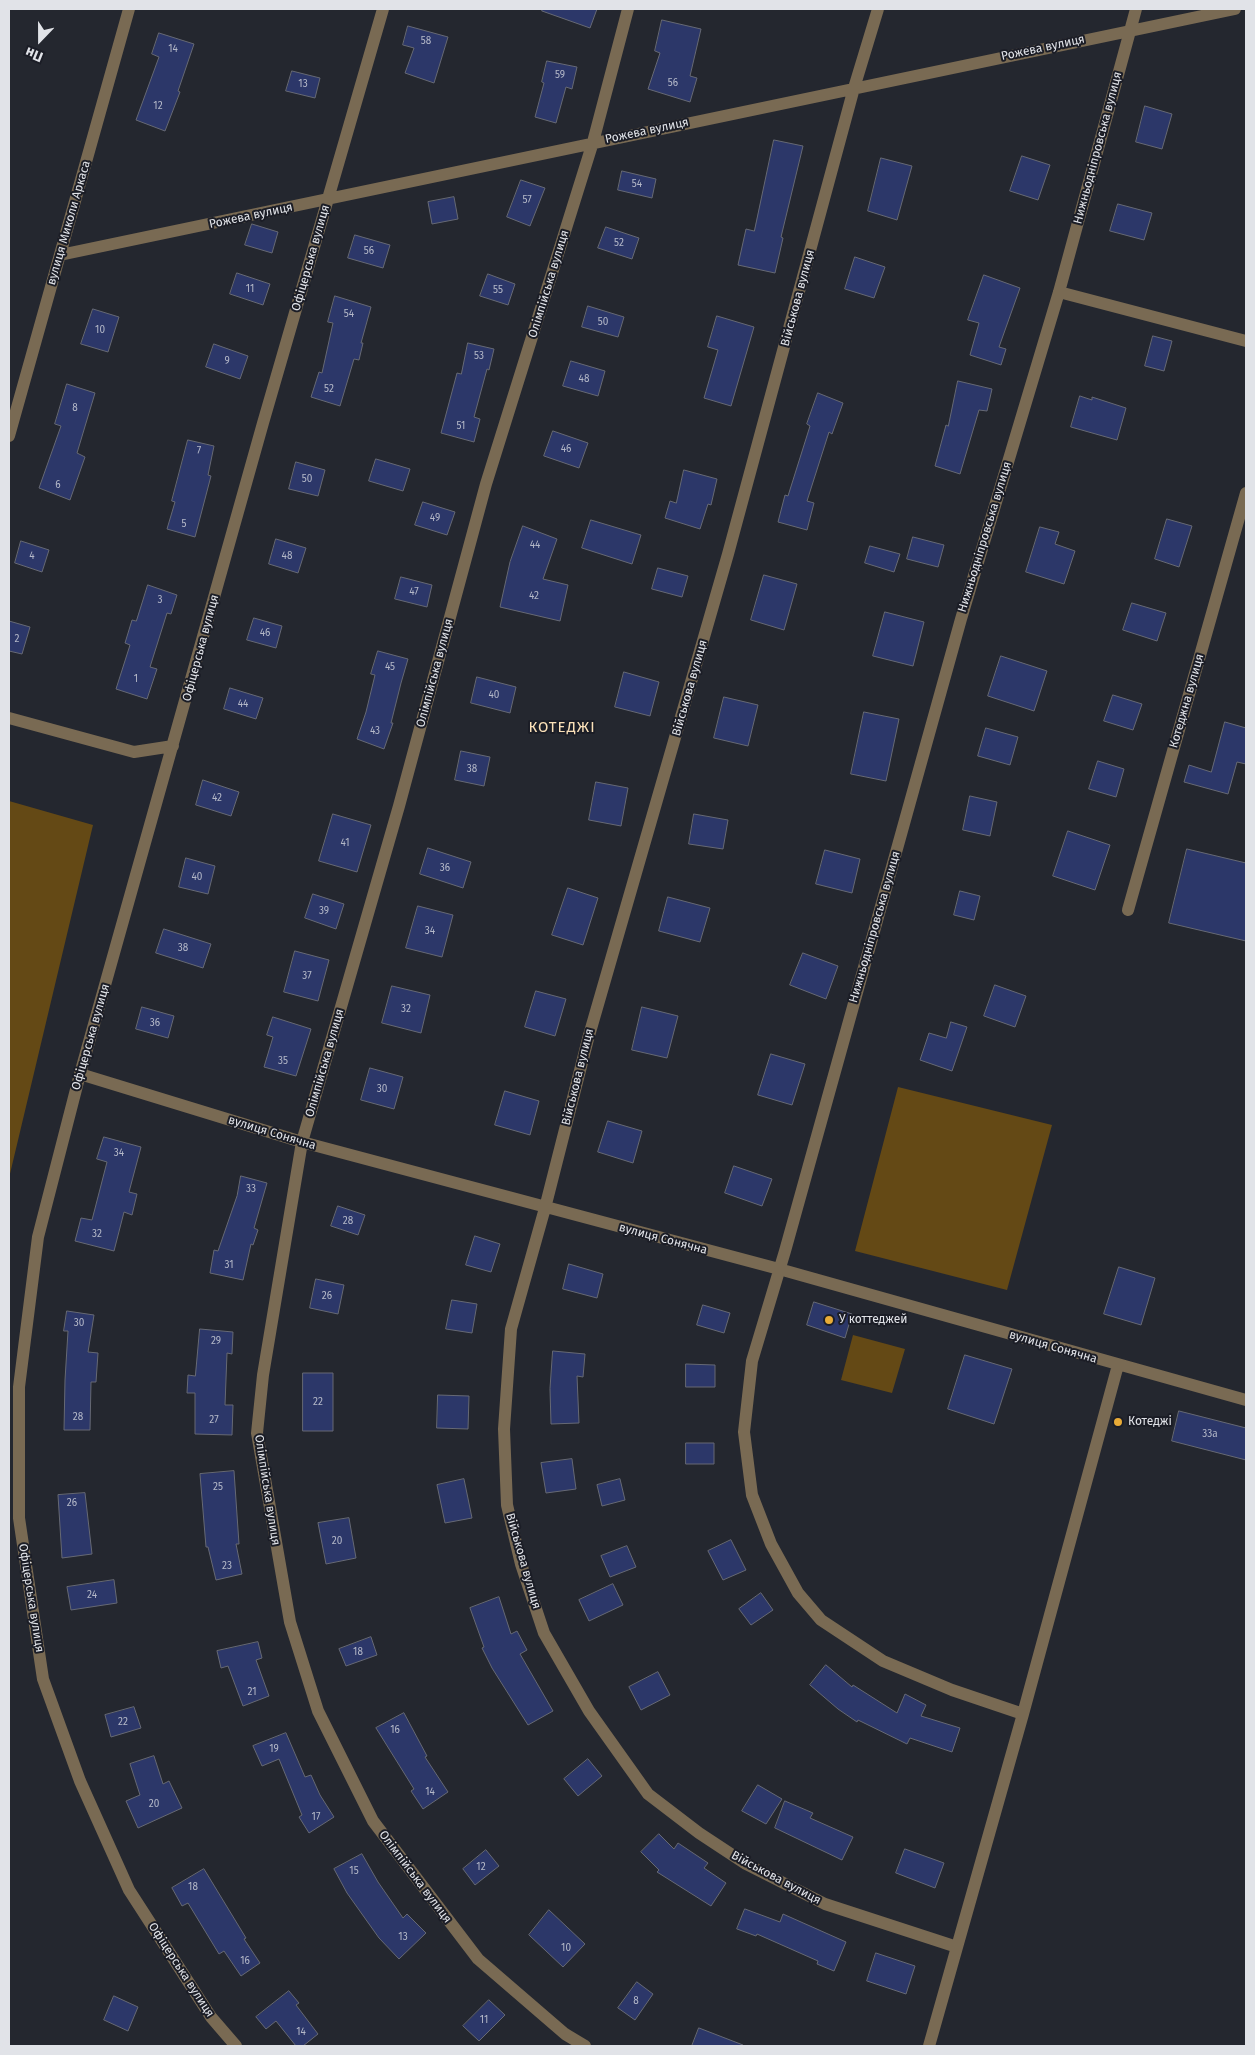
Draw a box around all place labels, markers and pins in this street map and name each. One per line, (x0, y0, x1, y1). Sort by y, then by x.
place label: У коттеджей (839, 1313, 908, 1327)
marker: У коттеджей (823, 1314, 835, 1326)
place label: Котеджі (1128, 1415, 1172, 1429)
marker: Котеджі (1112, 1416, 1124, 1428)

